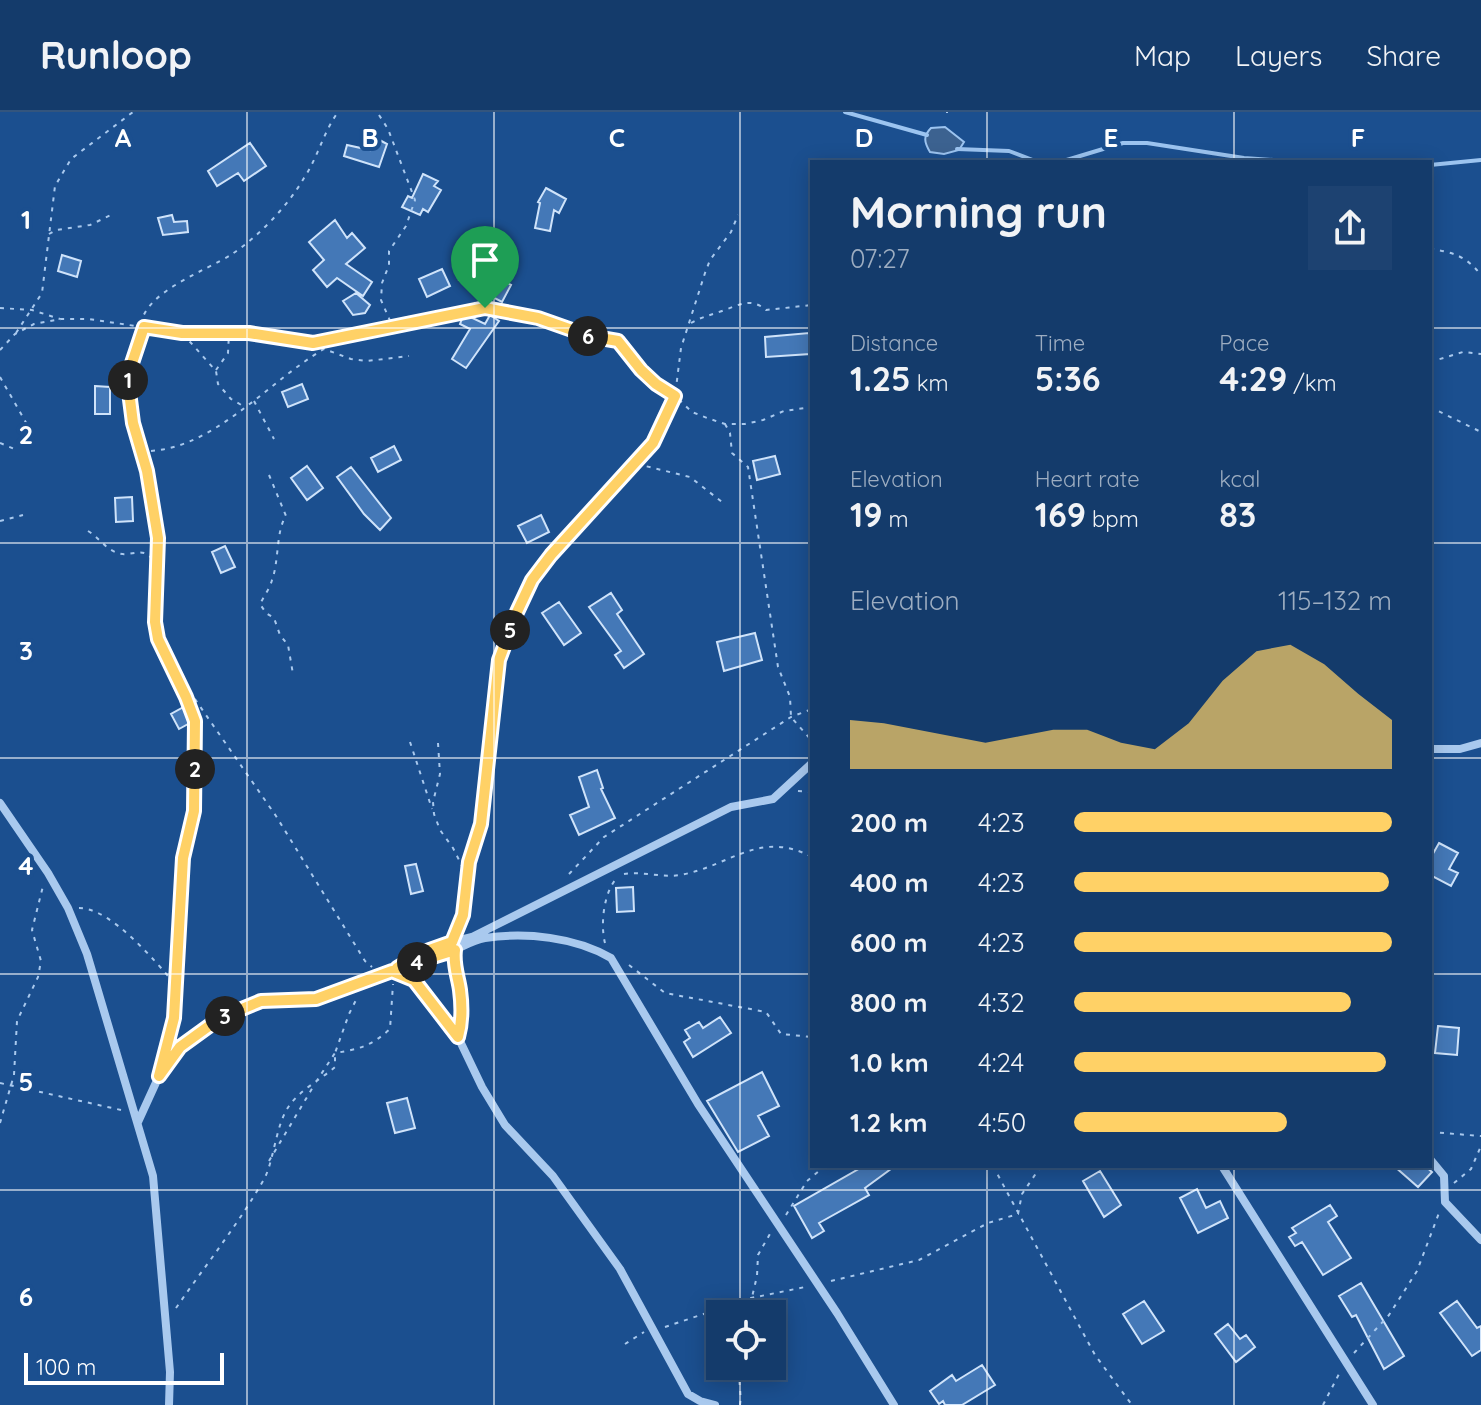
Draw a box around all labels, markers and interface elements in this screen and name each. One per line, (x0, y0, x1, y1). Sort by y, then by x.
text: Runloop (40, 31, 192, 79)
text: Map (1134, 38, 1191, 73)
text: Layers (1235, 38, 1322, 73)
text: Share (1366, 38, 1441, 73)
text: A (115, 121, 132, 154)
text: B (361, 121, 379, 154)
text: C (609, 121, 625, 154)
text: D (855, 121, 873, 154)
text: E (1104, 121, 1118, 154)
text: F (1351, 121, 1365, 154)
text: Morning run (850, 184, 1107, 239)
button: share (1308, 186, 1392, 270)
text: 1 (21, 203, 31, 236)
pin (451, 226, 519, 308)
icon: arrive (463, 238, 507, 282)
text: 07:27 (850, 242, 910, 275)
pin: 6 (568, 316, 608, 356)
text: 6 (582, 322, 594, 350)
text: Distance (850, 329, 938, 357)
text: Time (1035, 329, 1085, 357)
text: Pace (1219, 329, 1270, 357)
text: 1.25 (850, 357, 911, 400)
text: 5:36 (1035, 357, 1101, 400)
text: 4:29 (1219, 357, 1287, 400)
pin: 1 (108, 360, 148, 400)
text: 1 (124, 366, 132, 394)
text: km (911, 369, 948, 397)
text: /km (1287, 369, 1337, 397)
text: 2 (19, 418, 33, 451)
text: Elevation (850, 465, 943, 493)
text: Heart rate (1035, 465, 1140, 493)
text: kcal (1219, 465, 1260, 493)
text: 19 (850, 493, 883, 536)
text: 169 (1035, 493, 1086, 536)
text: 83 (1219, 493, 1256, 536)
text: m (883, 505, 909, 533)
text: bpm (1086, 505, 1139, 533)
text: Elevation (850, 584, 960, 617)
text: 115–132 m (1278, 584, 1392, 617)
pin: 5 (490, 610, 530, 650)
text: 5 (504, 616, 516, 644)
text: 3 (19, 634, 33, 667)
pin: 2 (175, 749, 215, 789)
text: 2 (189, 755, 201, 783)
text: 200 m (850, 806, 928, 839)
text: 4:23 (978, 806, 1025, 839)
text: 4 (18, 849, 34, 882)
text: 400 m (850, 866, 928, 899)
text: 4:23 (978, 866, 1025, 899)
text: 600 m (850, 926, 928, 959)
text: 4:23 (978, 926, 1025, 959)
pin: 4 (397, 942, 437, 982)
text: 4 (411, 948, 423, 976)
text: 800 m (850, 986, 927, 1019)
text: 4:32 (978, 986, 1025, 1019)
pin: 3 (205, 996, 245, 1036)
text: 3 (219, 1002, 231, 1030)
text: 1.0 km (850, 1046, 929, 1079)
text: 4:24 (978, 1046, 1024, 1079)
text: 5 (19, 1065, 33, 1098)
text: 1.2 km (850, 1106, 927, 1139)
text: 4:50 (978, 1106, 1026, 1139)
text: 6 (19, 1280, 33, 1313)
map controls (706, 1300, 786, 1380)
button: locate (706, 1300, 786, 1380)
scale bar (24, 1349, 224, 1385)
text: 100 m (36, 1353, 96, 1381)

